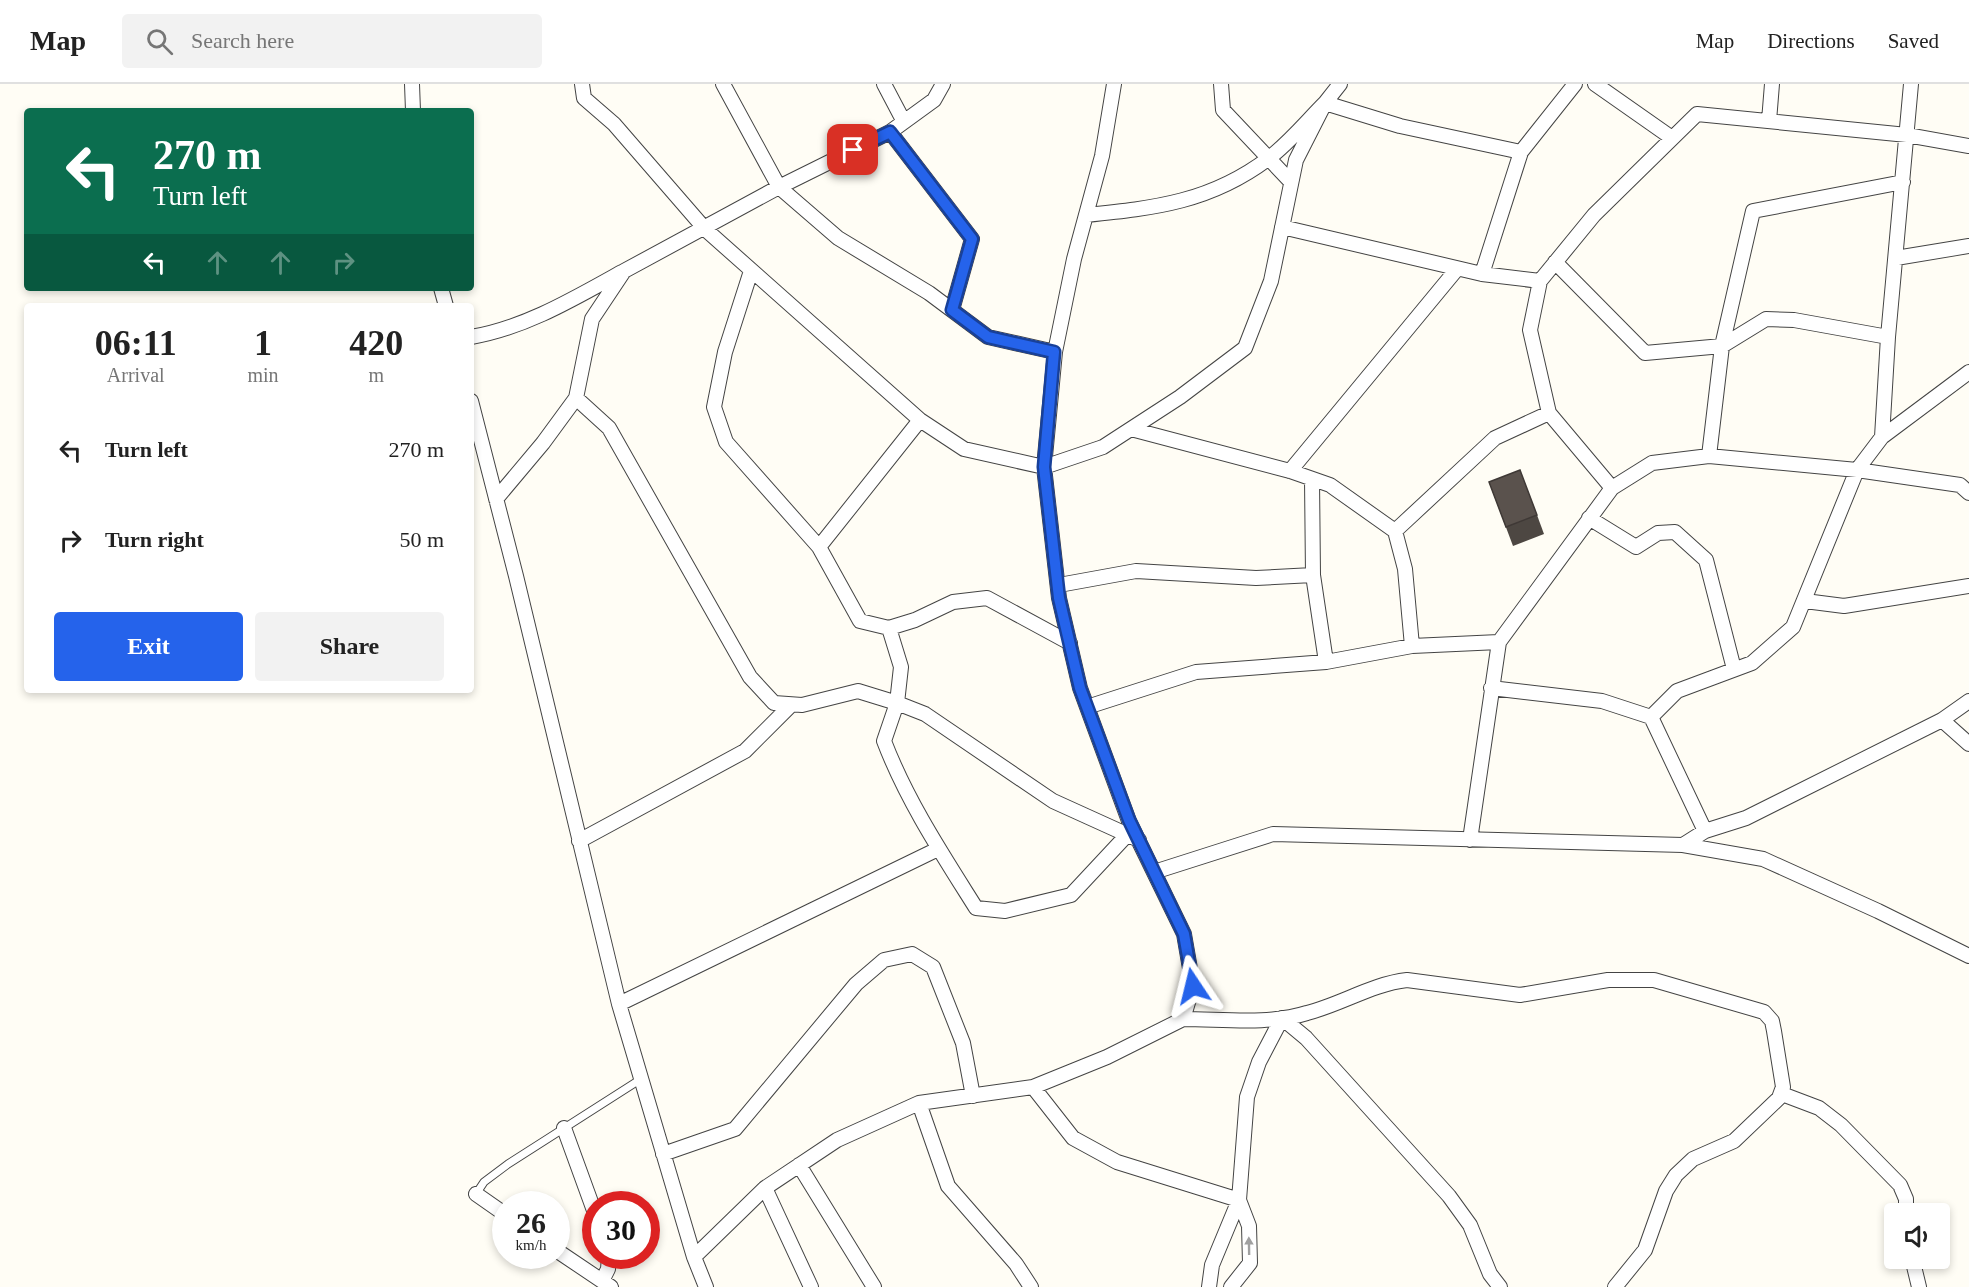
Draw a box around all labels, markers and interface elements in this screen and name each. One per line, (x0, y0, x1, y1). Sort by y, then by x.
search box (122, 14, 542, 68)
text: Map (30, 25, 86, 56)
icon: search (143, 25, 176, 58)
text: Search here (191, 28, 294, 53)
text: Map (1696, 29, 1734, 53)
text: Directions (1767, 29, 1855, 53)
text: Saved (1888, 29, 1939, 53)
pin (827, 124, 878, 175)
icon: left (54, 132, 132, 210)
text: 270 m (153, 132, 262, 178)
icon: arrive (836, 133, 869, 166)
text: Turn left (153, 181, 247, 211)
icon: left (138, 246, 171, 279)
icon: ahead (201, 246, 234, 279)
icon: ahead (264, 246, 297, 279)
icon: right (327, 246, 360, 279)
text: 06:11 (95, 323, 177, 363)
text: 1 (254, 323, 272, 363)
text: 420 (349, 323, 403, 363)
text: Arrival (107, 364, 165, 386)
text: min (247, 364, 279, 386)
text: m (368, 364, 384, 386)
icon: left (54, 434, 87, 467)
text: Turn left (105, 437, 188, 462)
text: 270 m (388, 437, 444, 462)
icon: right (54, 524, 87, 557)
text: Turn right (105, 527, 204, 552)
text: 50 m (399, 527, 444, 552)
button: Exit (54, 612, 243, 681)
button: Share (255, 612, 444, 681)
position arrow (1161, 954, 1225, 1018)
speed limit sign: 30 (582, 1191, 660, 1269)
map controls (1884, 1203, 1950, 1269)
button: sound (1884, 1203, 1950, 1269)
text: 26 (516, 1206, 546, 1239)
one-way arrow (1245, 1236, 1254, 1255)
text: km/h (516, 1237, 546, 1253)

